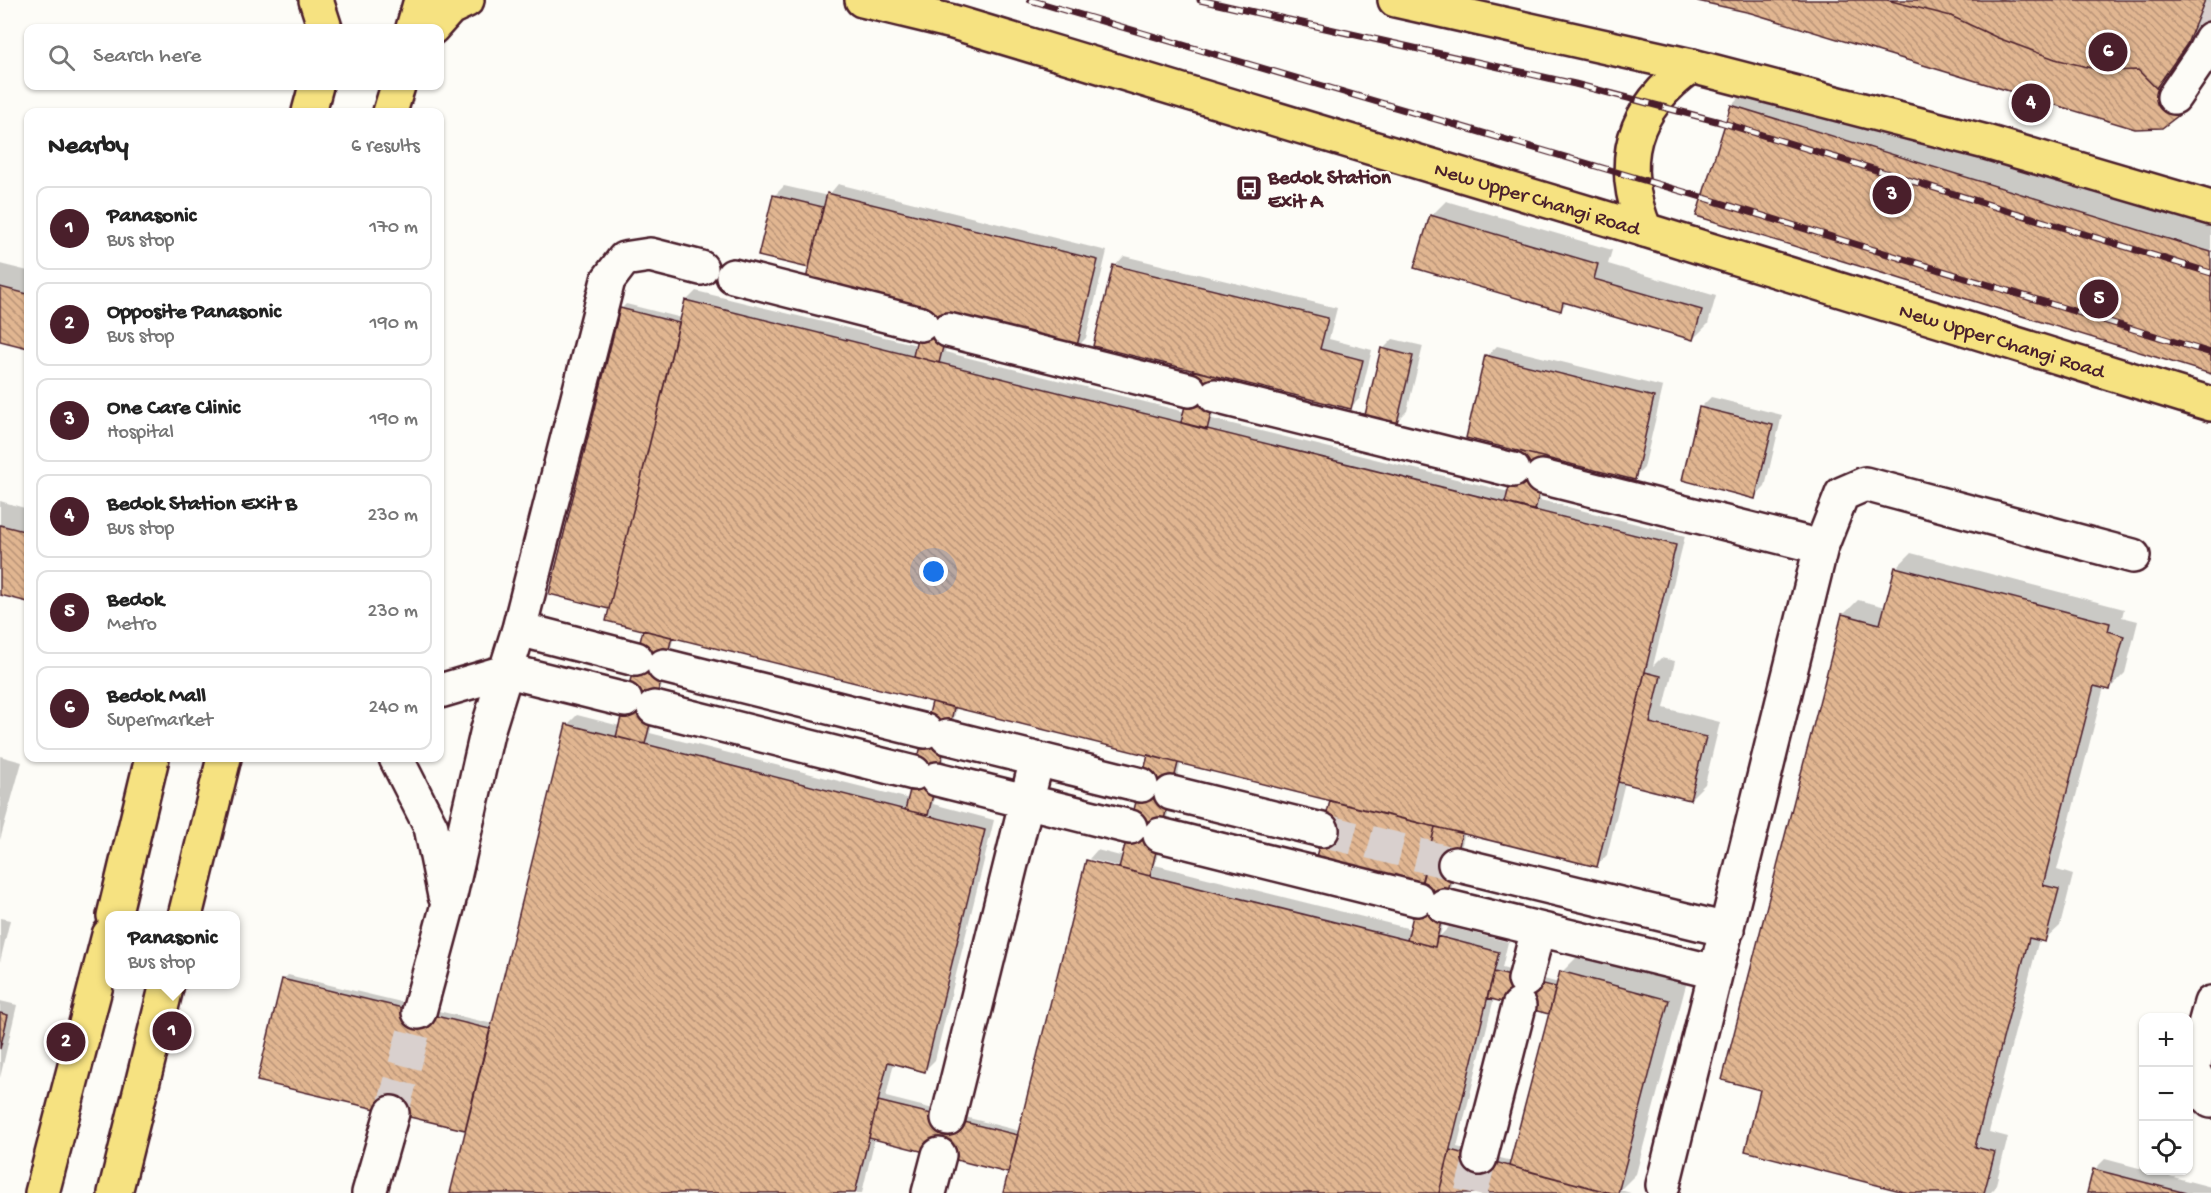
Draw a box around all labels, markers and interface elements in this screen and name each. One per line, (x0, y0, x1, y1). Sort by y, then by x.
search box (24, 24, 444, 90)
pin: 6 (2088, 29, 2128, 74)
icon: search (45, 41, 78, 74)
text: Search here (93, 44, 201, 70)
pin: 4 (2012, 80, 2050, 126)
text: Nearby (48, 132, 129, 163)
text: 6 results (351, 136, 420, 159)
street label: New Upper Changi Road (1431, 158, 1644, 244)
place label: Bedok Station Exit A (1267, 167, 1392, 216)
pin: 3 (1872, 172, 1912, 218)
bus stop icon: Bedok Station Exit A (1234, 173, 1264, 203)
text: Panasonic (107, 204, 196, 230)
text: 1 (65, 217, 74, 240)
text: 170 m (369, 217, 418, 240)
text: Bus stop (107, 230, 174, 253)
pin: 5 (2080, 276, 2118, 322)
text: Opposite Panasonic (107, 300, 281, 326)
street label: New Upper Changi Road (1895, 300, 2109, 387)
text: 2 (65, 313, 74, 336)
text: 190 m (370, 313, 418, 336)
text: Bus stop (107, 326, 174, 349)
text: One Care Clinic (107, 396, 240, 422)
text: 3 (64, 409, 75, 432)
text: 190 m (370, 409, 418, 432)
text: Hospital (107, 422, 174, 445)
text: Bedok Station Exit B (107, 492, 297, 518)
text: 4 (65, 505, 74, 528)
text: 230 m (368, 505, 418, 528)
text: Bus stop (107, 518, 174, 541)
your location (919, 557, 948, 586)
text: Bedok (107, 588, 164, 614)
text: 5 (64, 601, 75, 624)
text: 230 m (368, 601, 418, 624)
text: Metro (107, 614, 157, 637)
text: Bedok Mall (107, 684, 206, 710)
text: 6 (64, 697, 75, 720)
text: 240 m (368, 697, 418, 720)
text: Supermarket (107, 710, 213, 733)
popup (105, 911, 240, 989)
text: Panasonic (128, 926, 217, 952)
text: Bus stop (128, 952, 195, 975)
pin: 1 (152, 1008, 192, 1054)
map controls (2139, 1013, 2193, 1175)
button: + (2139, 1013, 2193, 1067)
pin: 2 (46, 1020, 86, 1064)
button: − (2139, 1067, 2193, 1121)
button: locate (2139, 1121, 2193, 1175)

